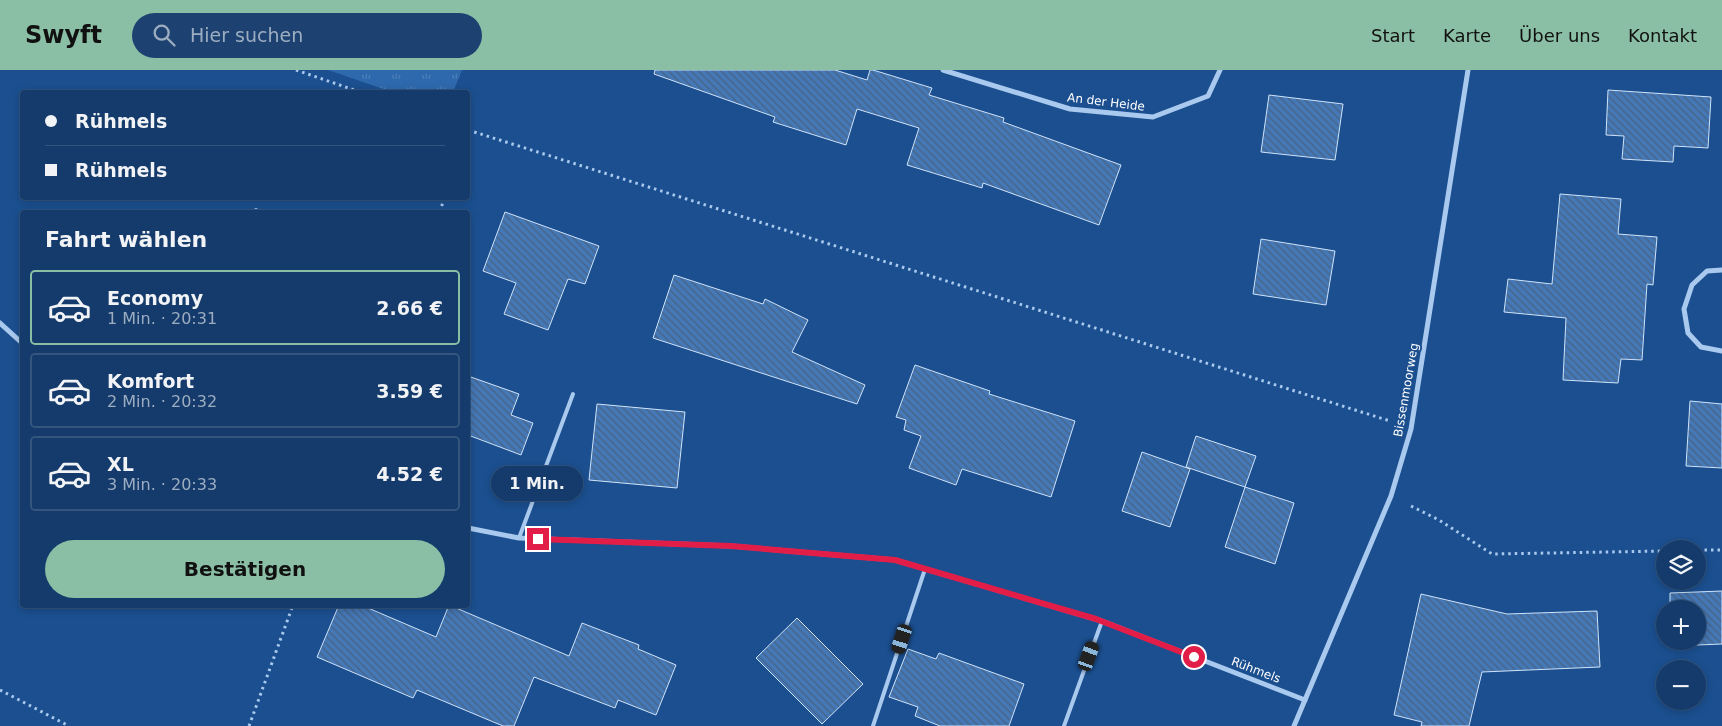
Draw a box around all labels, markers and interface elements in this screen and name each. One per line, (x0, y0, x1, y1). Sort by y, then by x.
search box (132, 13, 482, 58)
text: Swyft (25, 21, 102, 49)
icon: search (150, 21, 178, 49)
text: Hier suchen (190, 24, 303, 46)
text: Start (1371, 25, 1415, 46)
text: Karte (1443, 25, 1491, 46)
text: Über uns (1519, 25, 1600, 46)
text: Kontakt (1628, 25, 1697, 46)
street label: An der Heide (1066, 90, 1146, 114)
text: Rühmels (75, 110, 167, 132)
text: Rühmels (75, 159, 167, 181)
text: Fahrt wählen (45, 227, 207, 252)
icon: car (47, 285, 92, 330)
text: Economy (107, 287, 203, 309)
text: 2.66 € (376, 297, 443, 319)
text: 1 Min. · 20:31 (107, 309, 217, 328)
street label: Bissenmoorweg (1391, 342, 1421, 438)
icon: car (47, 368, 92, 413)
text: Komfort (107, 370, 194, 392)
text: 3.59 € (376, 380, 443, 402)
text: 2 Min. · 20:32 (107, 392, 217, 411)
icon: car (47, 451, 92, 496)
text: XL (107, 453, 134, 475)
text: 4.52 € (376, 463, 443, 485)
callout: 1 Min. (492, 466, 584, 502)
text: 1 Min. (509, 474, 565, 493)
text: 3 Min. · 20:33 (107, 475, 217, 494)
route end (527, 528, 549, 550)
button: Bestätigen (45, 540, 445, 598)
map controls (1656, 540, 1706, 710)
button: layers (1656, 540, 1706, 590)
button: + (1656, 600, 1706, 650)
car (890, 622, 913, 656)
car (1076, 639, 1101, 673)
route start (1183, 646, 1205, 668)
street label: Rühmels (1229, 654, 1283, 686)
button: − (1656, 660, 1706, 710)

